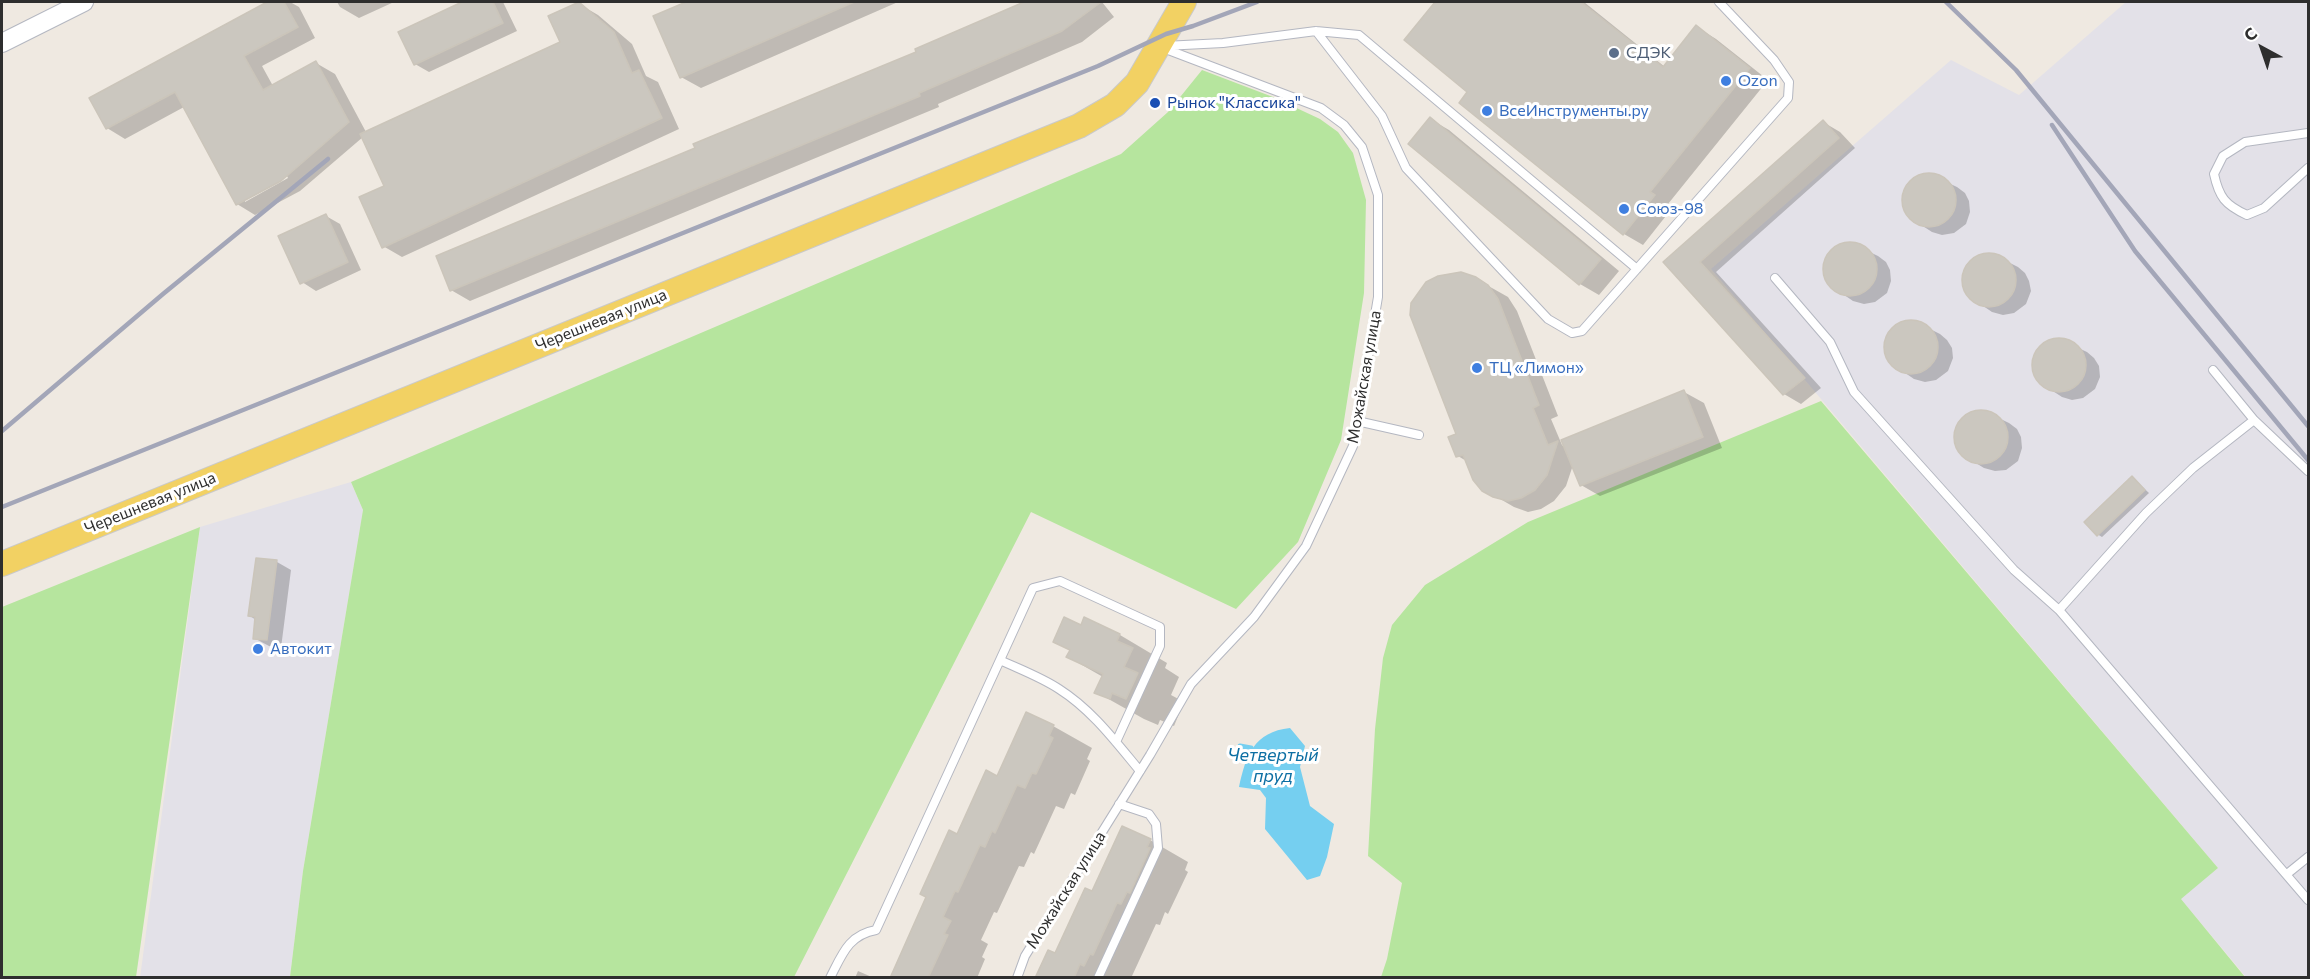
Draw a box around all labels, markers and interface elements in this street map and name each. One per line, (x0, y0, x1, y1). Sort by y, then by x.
north arrow (2232, 18, 2292, 78)
text: С (2240, 23, 2260, 45)
place label: СДЭК (1626, 43, 1671, 63)
marker: СДЭК (1607, 46, 1621, 60)
place label: Ozon (1738, 71, 1778, 91)
marker: Ozon (1719, 74, 1733, 88)
place label: Рынок "Классика" (1167, 93, 1301, 113)
marker: Рынок "Классика" (1148, 96, 1162, 110)
place label: ВсеИнструменты.ру (1499, 101, 1649, 121)
marker: ВсеИнструменты.ру (1480, 104, 1494, 118)
place label: Союз-98 (1636, 199, 1704, 219)
marker: Союз-98 (1617, 202, 1631, 216)
street label: Черешневая улица (533, 285, 669, 355)
street label: Можайская улица (1343, 309, 1385, 445)
place label: ТЦ «Лимон» (1489, 358, 1584, 378)
marker: ТЦ «Лимон» (1470, 361, 1484, 375)
street label: Черешневая улица (82, 468, 218, 538)
place label: Автокит (270, 639, 332, 659)
marker: Автокит (251, 642, 265, 656)
water label: Четвертый пруд (1227, 744, 1319, 786)
street label: Можайская улица (1022, 828, 1110, 952)

